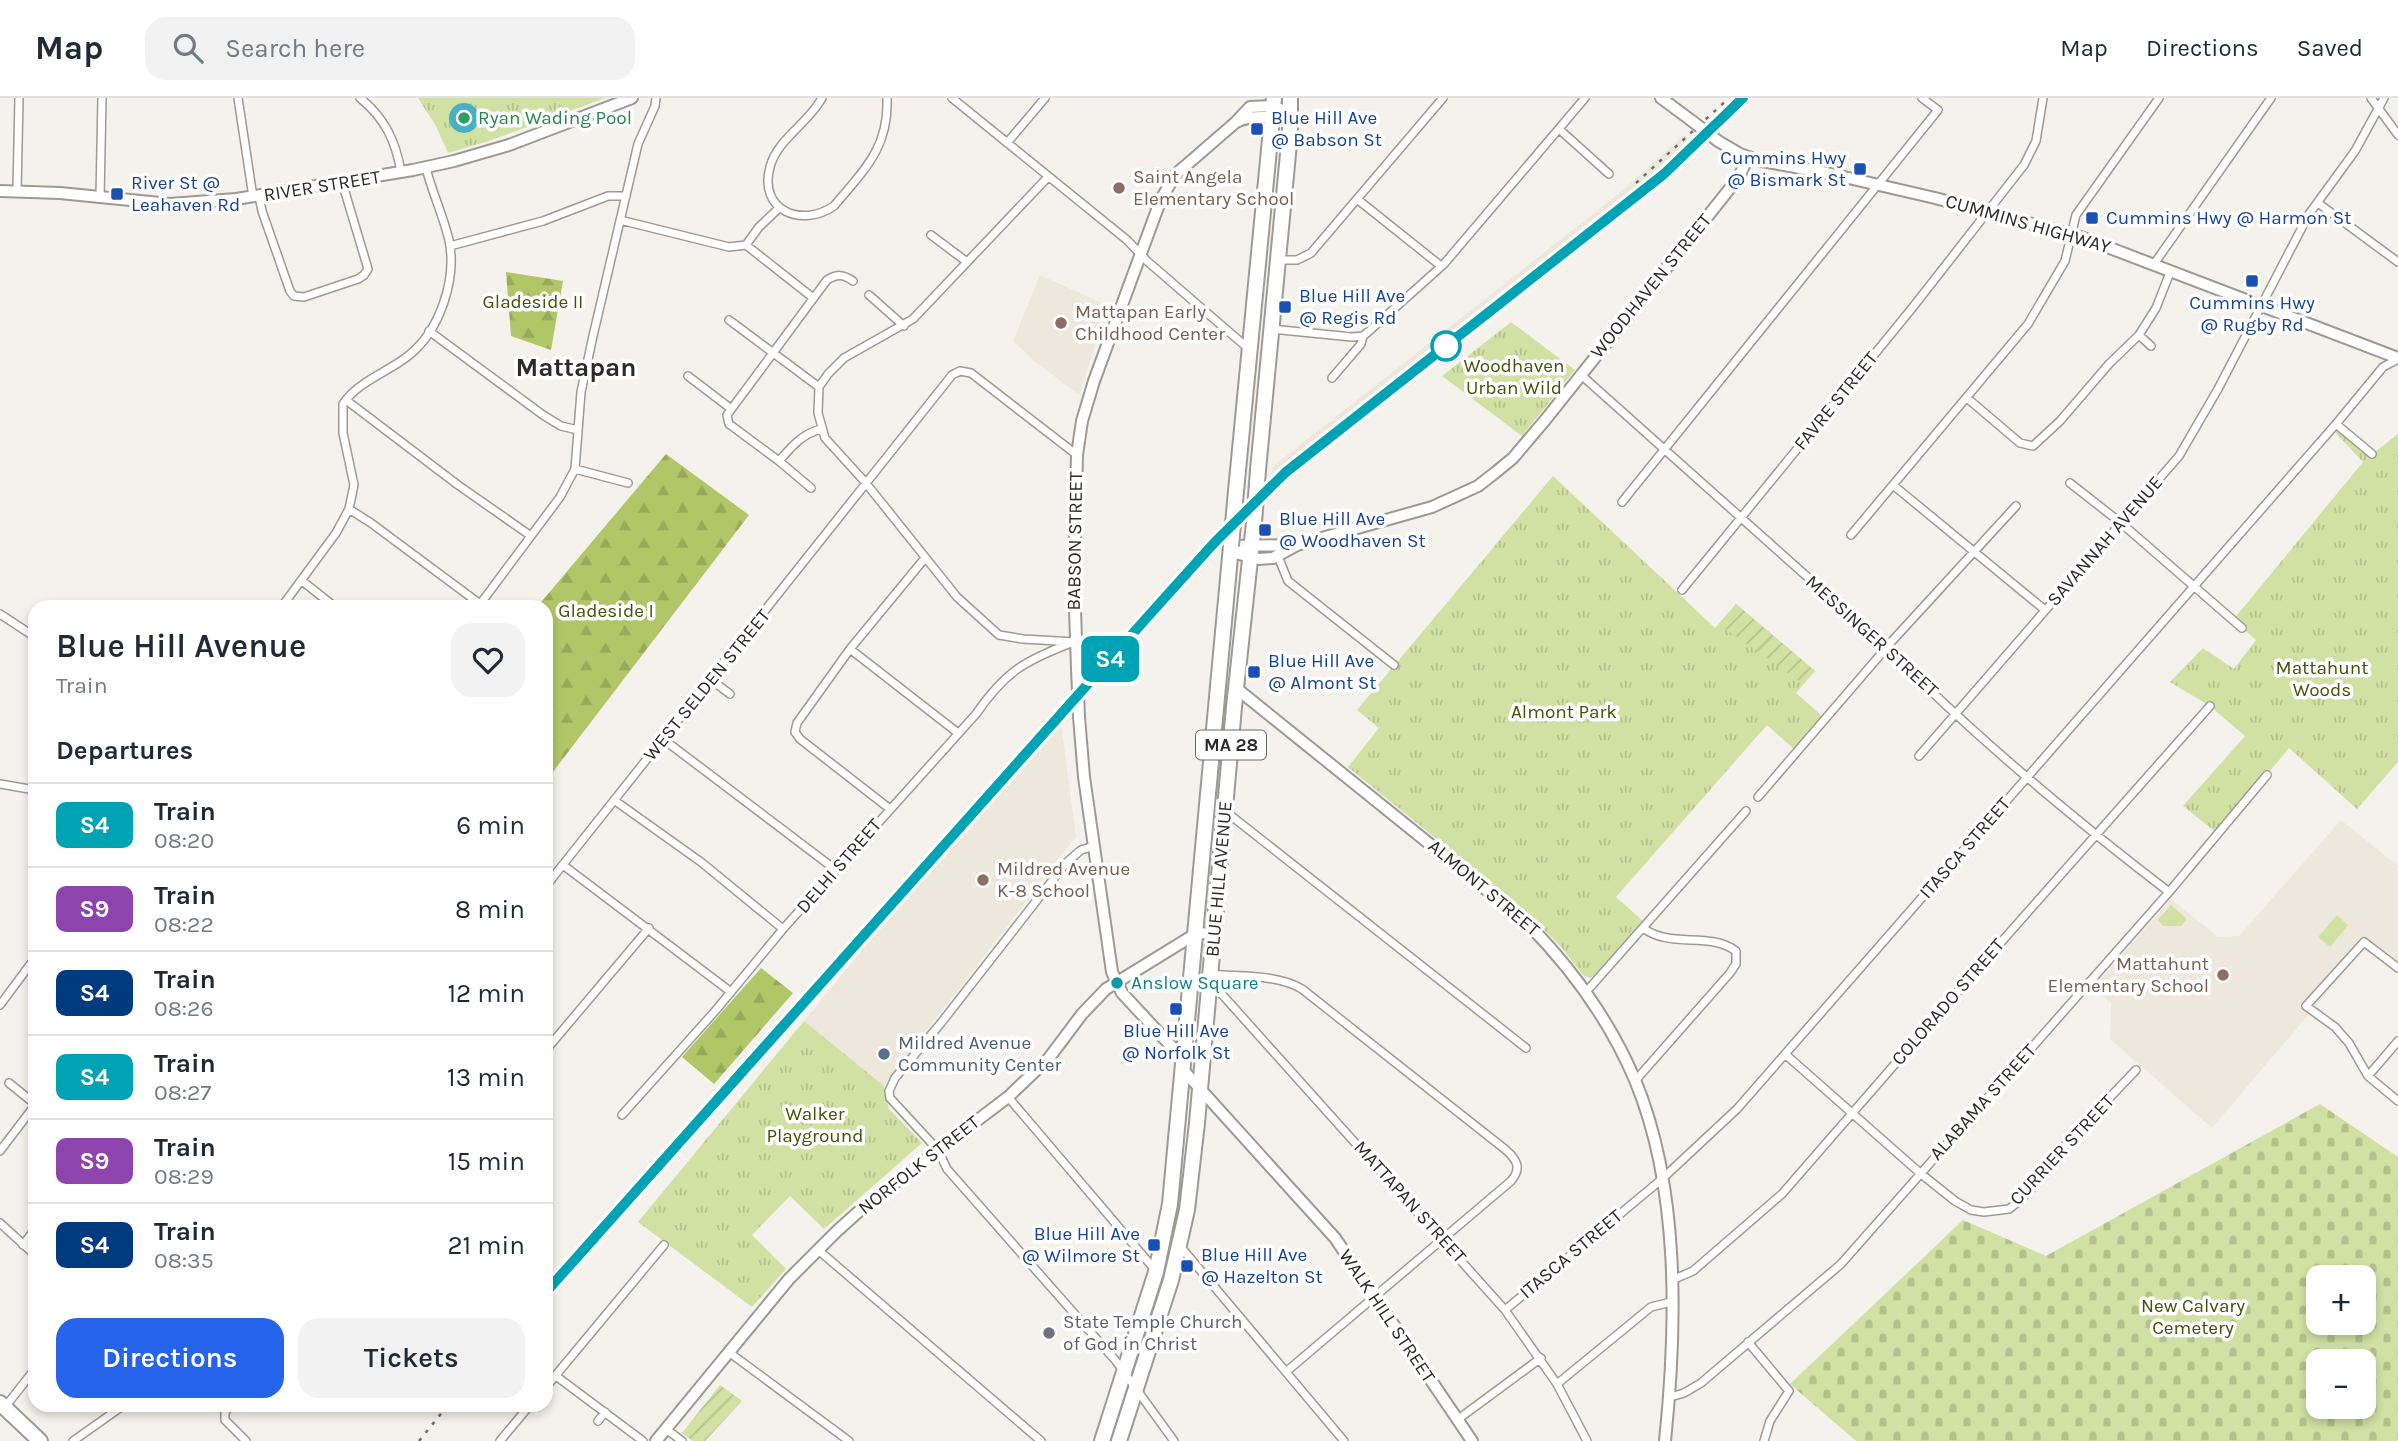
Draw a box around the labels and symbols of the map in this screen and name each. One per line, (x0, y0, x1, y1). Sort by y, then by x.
place label: Ryan Wading Pool (478, 107, 632, 129)
place label: Blue Hill Ave @ Babson St (1271, 107, 1382, 151)
marker: Ryan Wading Pool (456, 110, 472, 126)
marker: Blue Hill Ave @ Babson St (1249, 121, 1265, 137)
place label: Cummins Hwy @ Bismark St (1720, 147, 1846, 191)
marker: Cummins Hwy @ Bismark St (1852, 161, 1868, 177)
street label: RIVER STREET (262, 166, 382, 206)
place label: Saint Angela Elementary School (1133, 166, 1294, 210)
place label: River St @ Leahaven Rd (131, 172, 240, 216)
marker: Saint Angela Elementary School (1111, 180, 1127, 196)
marker: River St @ Leahaven Rd (109, 186, 125, 202)
street label: CUMMINS HIGHWAY (1943, 190, 2114, 258)
place label: Cummins Hwy @ Harmon St (2106, 207, 2351, 229)
street label: WOODHAVEN STREET (1586, 209, 1716, 363)
marker: Cummins Hwy @ Harmon St (2084, 210, 2100, 226)
marker: Cummins Hwy @ Rugby Rd (2244, 273, 2260, 289)
place label: Blue Hill Ave @ Regis Rd (1299, 285, 1405, 329)
park label: Gladeside II (483, 291, 583, 313)
place label: Cummins Hwy @ Rugby Rd (2189, 292, 2315, 336)
marker: Blue Hill Ave @ Regis Rd (1277, 299, 1293, 315)
place label: Mattapan Early Childhood Center (1075, 301, 1225, 345)
marker: Mattapan Early Childhood Center (1053, 315, 1069, 331)
unlabelled marker (1431, 331, 1461, 361)
street label: FAVRE STREET (1790, 347, 1883, 455)
district label: Mattapan (516, 352, 636, 383)
park label: Woodhaven Urban Wild (1463, 355, 1565, 399)
street label: BABSON STREET (1063, 471, 1087, 611)
street label: SAVANNAH AVENUE (2043, 472, 2167, 610)
place label: Blue Hill Ave @ Woodhaven St (1279, 508, 1426, 552)
marker: Blue Hill Ave @ Woodhaven St (1257, 522, 1273, 538)
street label: MESSINGER STREET (1801, 571, 1943, 702)
park label: Gladeside I (558, 600, 654, 622)
street label: WEST SELDEN STREET (639, 604, 775, 765)
line badge: S4 (1078, 636, 1142, 682)
place label: Blue Hill Ave @ Almont St (1268, 650, 1377, 694)
park label: Mattahunt Woods (2276, 657, 2368, 701)
marker: Blue Hill Ave @ Almont St (1246, 664, 1262, 680)
park label: Almont Park (1511, 701, 1617, 723)
road number: MA 28 (1196, 730, 1266, 760)
street label: ITASCA STREET (1915, 792, 2015, 903)
street label: BLUE HILL AVENUE (1201, 800, 1237, 958)
street label: DELHI STREET (792, 814, 886, 918)
street label: ALMONT STREET (1424, 835, 1545, 941)
place label: Mildred Avenue K-8 School (997, 858, 1130, 902)
marker: Mildred Avenue K-8 School (975, 872, 991, 888)
street label: COLORADO STREET (1887, 934, 2009, 1070)
place label: Mattahunt Elementary School (2048, 953, 2209, 997)
marker: Mattahunt Elementary School (2215, 967, 2231, 983)
place label: Anslow Square (1131, 972, 1259, 994)
marker: Anslow Square (1109, 975, 1125, 991)
marker: Blue Hill Ave @ Norfolk St (1168, 1001, 1184, 1017)
place label: Blue Hill Ave @ Norfolk St (1122, 1020, 1230, 1064)
place label: Mildred Avenue Community Center (898, 1032, 1061, 1076)
street label: ALABAMA STREET (1925, 1039, 2041, 1165)
marker: Mildred Avenue Community Center (876, 1046, 892, 1062)
street label: CURRIER STREET (2005, 1090, 2119, 1210)
park label: Walker Playground (766, 1103, 864, 1147)
street label: NORFOLK STREET (854, 1111, 984, 1219)
street label: MATTAPAN STREET (1349, 1136, 1471, 1268)
street label: ITASCA STREET (1515, 1204, 1627, 1303)
place label: Blue Hill Ave @ Wilmore St (1022, 1223, 1140, 1267)
marker: Blue Hill Ave @ Wilmore St (1146, 1237, 1162, 1253)
place label: Blue Hill Ave @ Hazelton St (1201, 1244, 1323, 1288)
street label: WALK HILL STREET (1334, 1245, 1440, 1387)
marker: Blue Hill Ave @ Hazelton St (1179, 1258, 1195, 1274)
park label: New Calvary Cemetery (2141, 1295, 2245, 1339)
place label: State Temple Church of God in Christ (1063, 1311, 1243, 1355)
marker: State Temple Church of God in Christ (1041, 1325, 1057, 1341)

